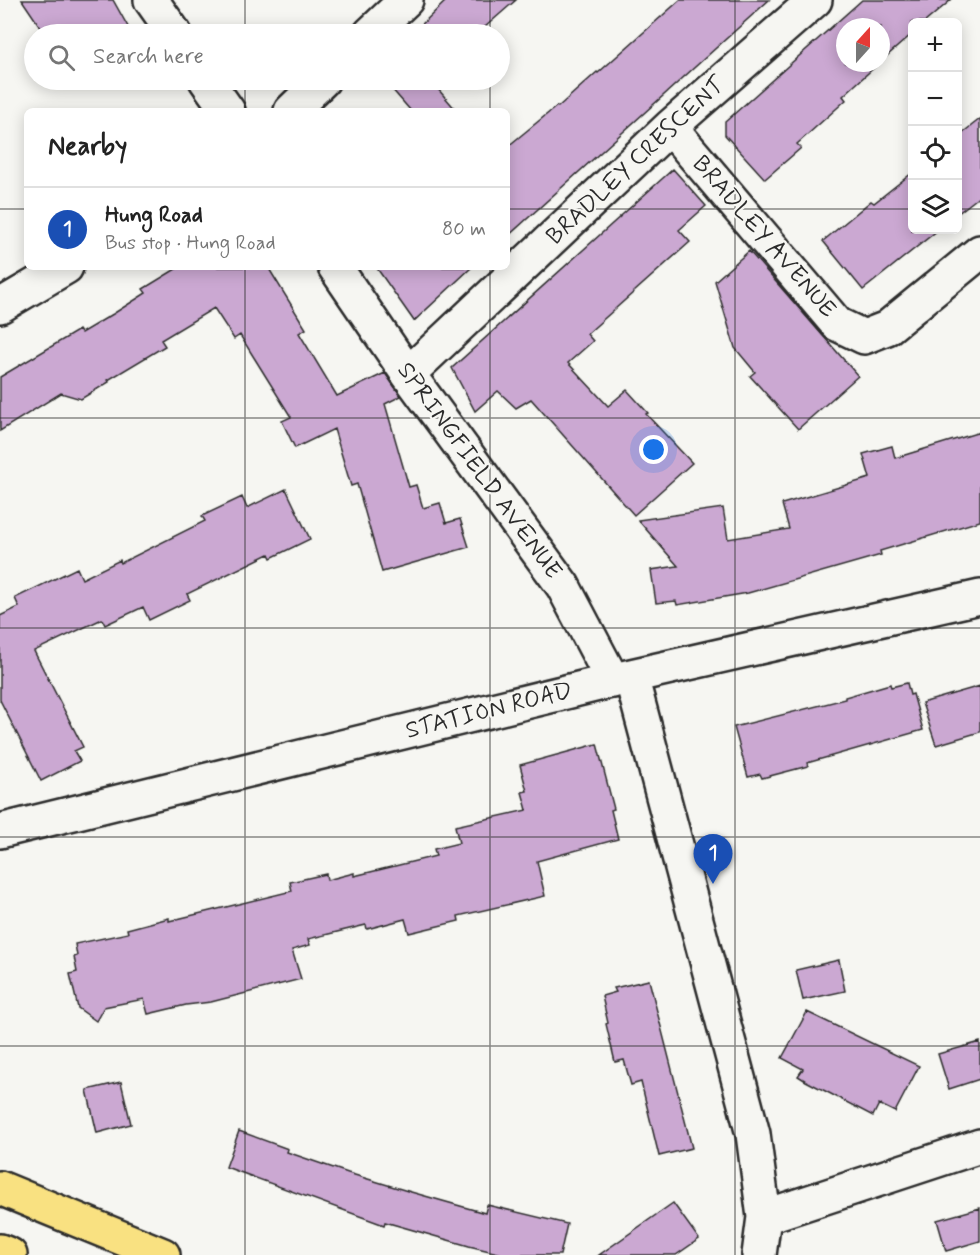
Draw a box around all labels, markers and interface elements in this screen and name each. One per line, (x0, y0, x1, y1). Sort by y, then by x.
north arrow (836, 18, 890, 72)
map controls (908, 18, 962, 234)
button: + (908, 18, 962, 72)
search box (24, 24, 510, 90)
icon: search (45, 41, 78, 74)
text: Search here (93, 43, 204, 71)
street label: BRADLEY CRESCENT (540, 69, 733, 252)
button: − (908, 72, 962, 126)
button: locate (908, 126, 962, 180)
text: Nearby (48, 130, 127, 164)
street label: BRADLEY AVENUE (685, 149, 843, 325)
button: layers (908, 180, 962, 234)
text: Hung Road (105, 202, 203, 230)
text: 1 (63, 216, 72, 243)
text: 80 m (442, 216, 486, 243)
text: Bus stop · Hung Road (105, 230, 275, 257)
street label: SPRINGFIELD AVENUE (390, 356, 568, 586)
your location (639, 435, 668, 464)
street label: STATION ROAD (402, 675, 576, 747)
pin: 1 (694, 834, 732, 884)

